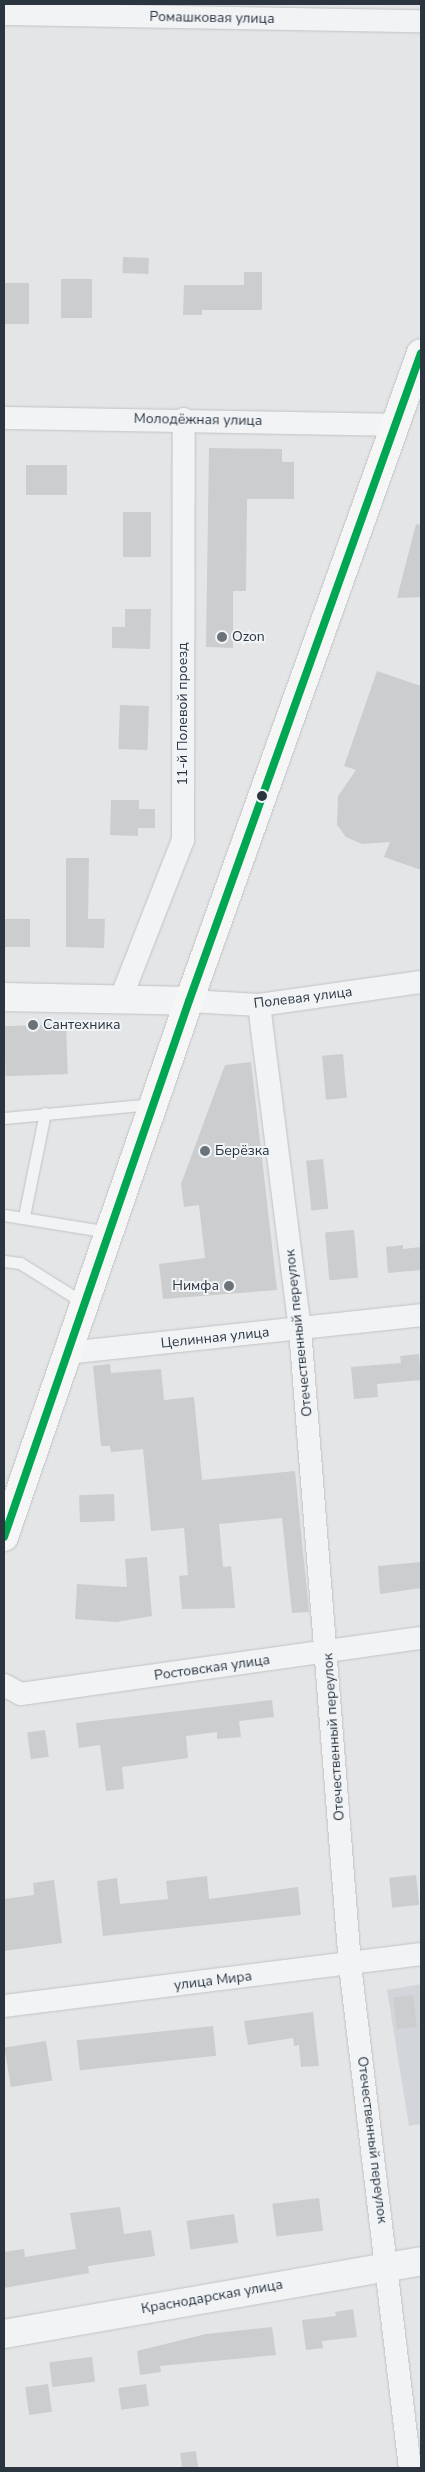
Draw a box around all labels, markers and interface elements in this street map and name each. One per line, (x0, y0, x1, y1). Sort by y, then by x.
street label: Ромашковая улица (149, 9, 275, 27)
street label: Молодёжная улица (134, 410, 262, 430)
place label: Ozon (232, 629, 265, 645)
marker: Ozon (216, 631, 228, 643)
street label: 11-й Полевой проезд (175, 642, 191, 786)
unlabelled marker (257, 791, 267, 801)
street label: Полевая улица (253, 984, 353, 1012)
place label: Сантехника (43, 1017, 120, 1033)
marker: Сантехника (27, 1019, 39, 1031)
place label: Берёзка (215, 1143, 270, 1159)
marker: Берёзка (199, 1145, 211, 1157)
street label: Отечественный переулок (282, 1249, 316, 1417)
place label: Нимфа (172, 1278, 219, 1294)
marker: Нимфа (223, 1280, 235, 1292)
street label: Целинная улица (160, 1324, 270, 1352)
street label: Ростовская улица (153, 1652, 271, 1684)
street label: Отечественный переулок (320, 1653, 348, 1821)
street label: улица Мира (173, 1968, 253, 1994)
street label: Отечественный переулок (353, 2056, 391, 2224)
street label: Краснодарская улица (140, 2276, 284, 2318)

